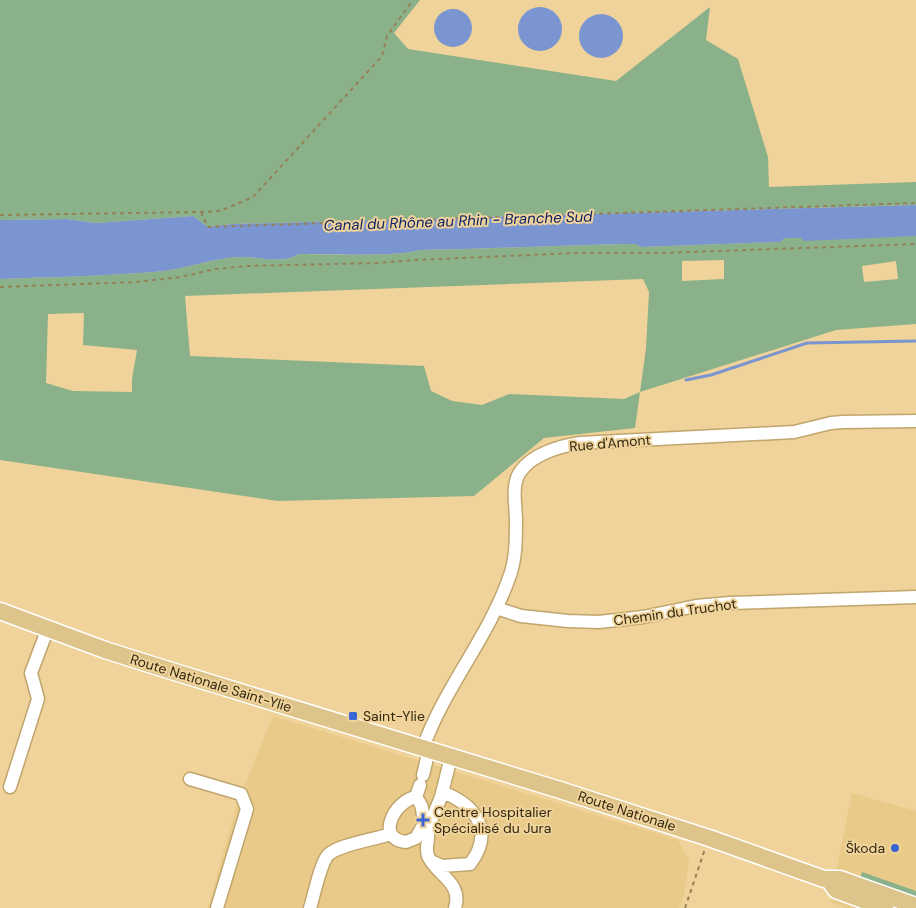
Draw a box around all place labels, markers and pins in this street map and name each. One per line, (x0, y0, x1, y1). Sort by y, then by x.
place label: Saint-Ylie (363, 707, 425, 725)
marker: Saint-Ylie (347, 710, 359, 722)
place label: Centre Hospitalier Spécialisé du Jura (434, 803, 552, 837)
marker: Centre Hospitalier Spécialisé du Jura (416, 813, 430, 827)
place label: Škoda (846, 839, 885, 857)
marker: Škoda (889, 842, 901, 854)

